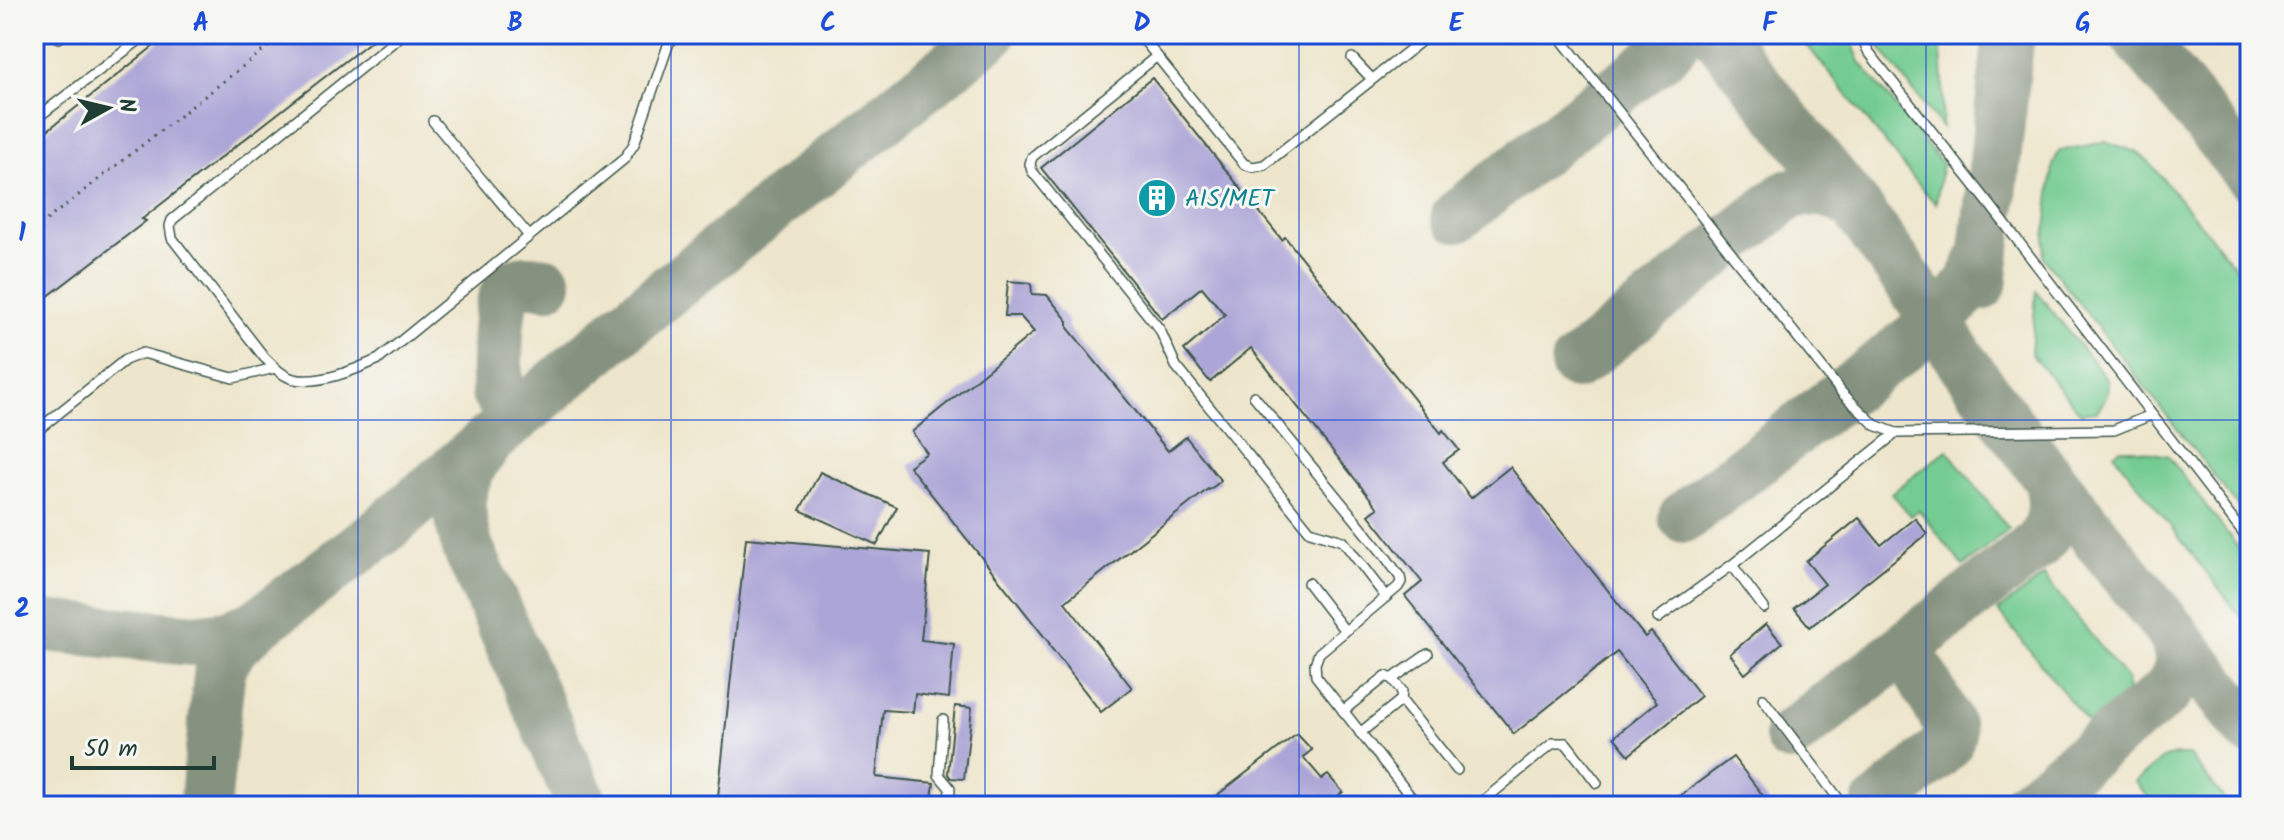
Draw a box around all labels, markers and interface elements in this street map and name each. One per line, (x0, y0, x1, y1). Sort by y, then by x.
text: A (193, 3, 209, 45)
text: B (507, 3, 523, 45)
text: C (820, 3, 836, 45)
text: D (1133, 3, 1151, 45)
text: E (1449, 3, 1465, 45)
text: F (1762, 3, 1778, 45)
text: G (2075, 3, 2091, 45)
north arrow (68, 68, 148, 148)
text: N (107, 96, 144, 115)
building icon: AIS/MET (1136, 177, 1178, 219)
place label: AIS/MET (1185, 180, 1276, 219)
text: 1 (18, 213, 26, 255)
text: 2 (14, 589, 30, 631)
scale bar (72, 720, 214, 770)
text: 50 m (84, 730, 138, 769)

